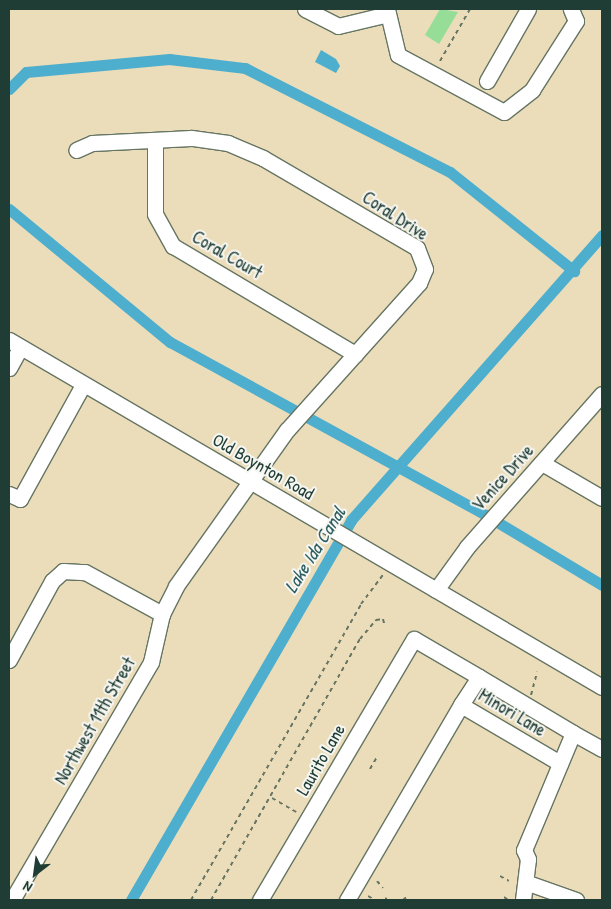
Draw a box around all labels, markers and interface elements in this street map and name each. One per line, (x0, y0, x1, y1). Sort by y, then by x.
street label: Coral Drive (358, 187, 432, 245)
street label: Coral Court (188, 226, 266, 284)
street label: Old Boynton Road (209, 429, 317, 505)
street label: Venice Drive (468, 440, 538, 516)
water label: Lake Ida Canal (280, 503, 350, 597)
street label: Northwest 11th Street (50, 654, 140, 788)
street label: Minori Lane (475, 685, 549, 741)
street label: Laurito Lane (292, 721, 350, 799)
north arrow (10, 849, 60, 899)
text: N (19, 877, 35, 898)

